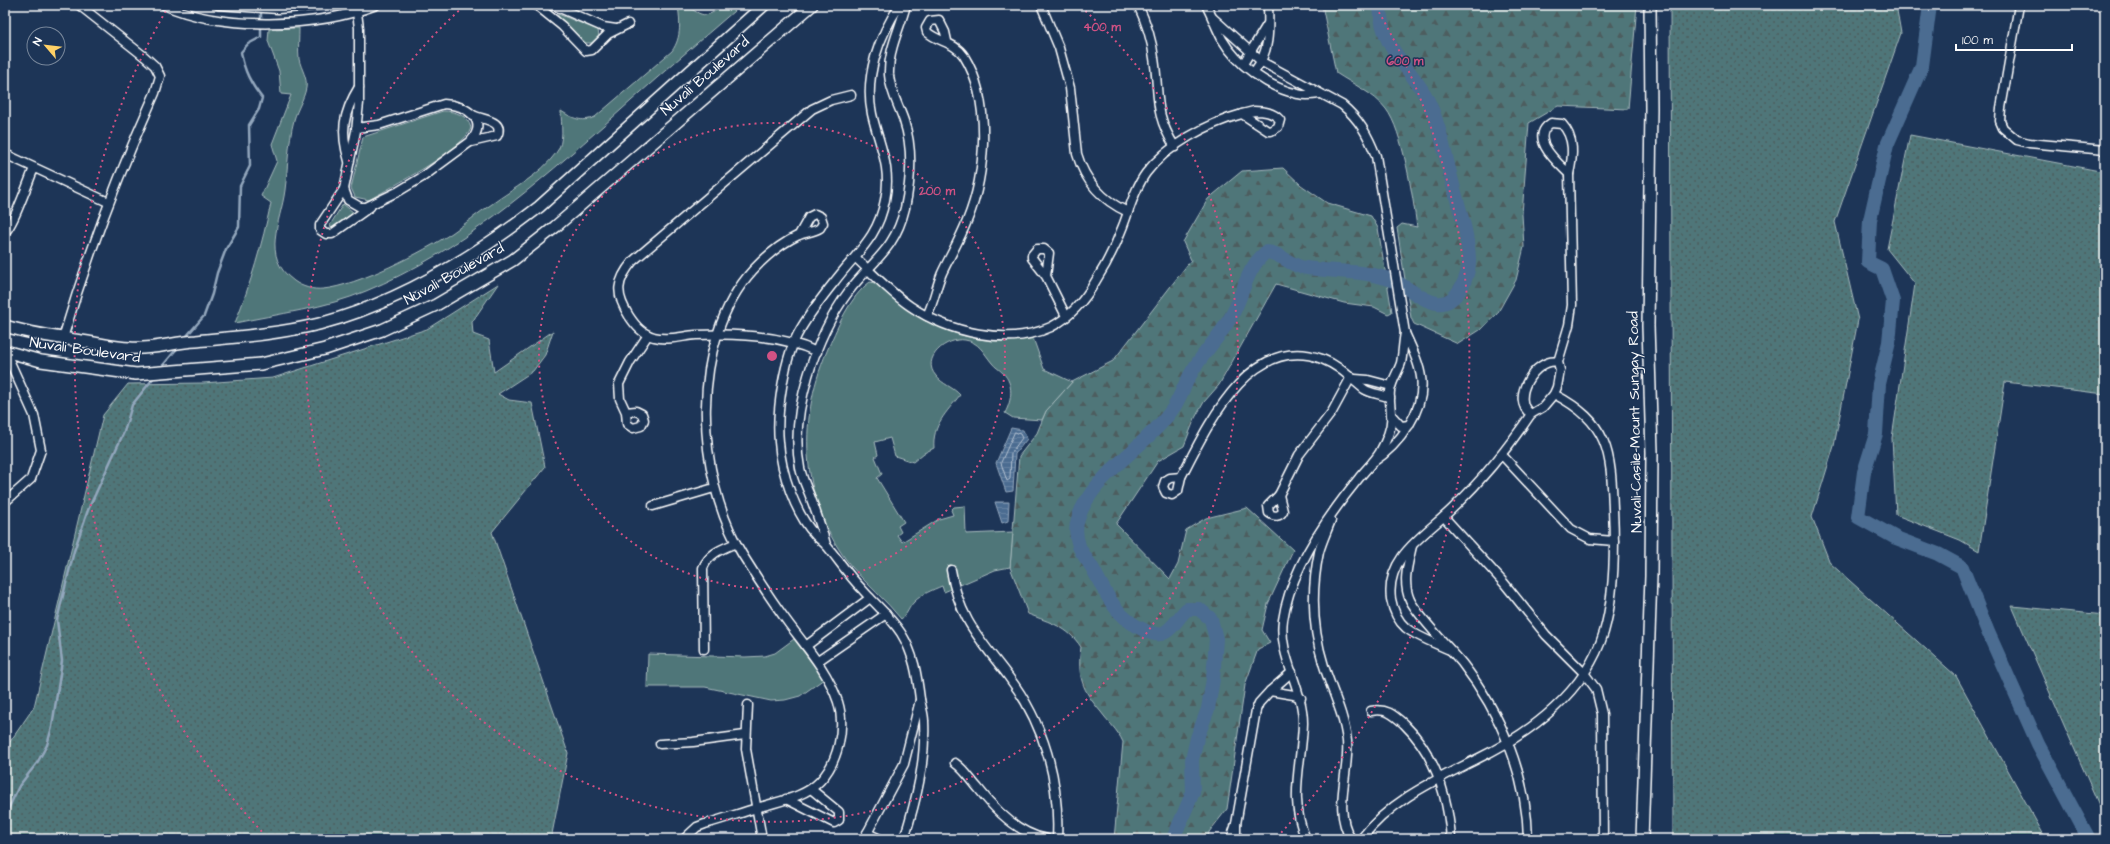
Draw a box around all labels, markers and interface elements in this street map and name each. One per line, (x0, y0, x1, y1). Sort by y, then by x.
text: 400 m (1083, 19, 1121, 36)
north arrow (26, 26, 66, 66)
scale bar (1956, 26, 2072, 52)
street label: Nuvali Boulevard (656, 31, 754, 121)
text: 100 m (1962, 32, 1993, 49)
text: N (29, 35, 46, 48)
text: 600 m (1387, 53, 1424, 70)
text: 200 m (918, 183, 956, 200)
street label: Nuvali Boulevard (400, 238, 508, 310)
street label: Nuvali-Casile-Mount Sungay Road (1623, 311, 1648, 533)
street label: Nuvali Boulevard (28, 332, 142, 368)
centre of rings (765, 349, 779, 363)

